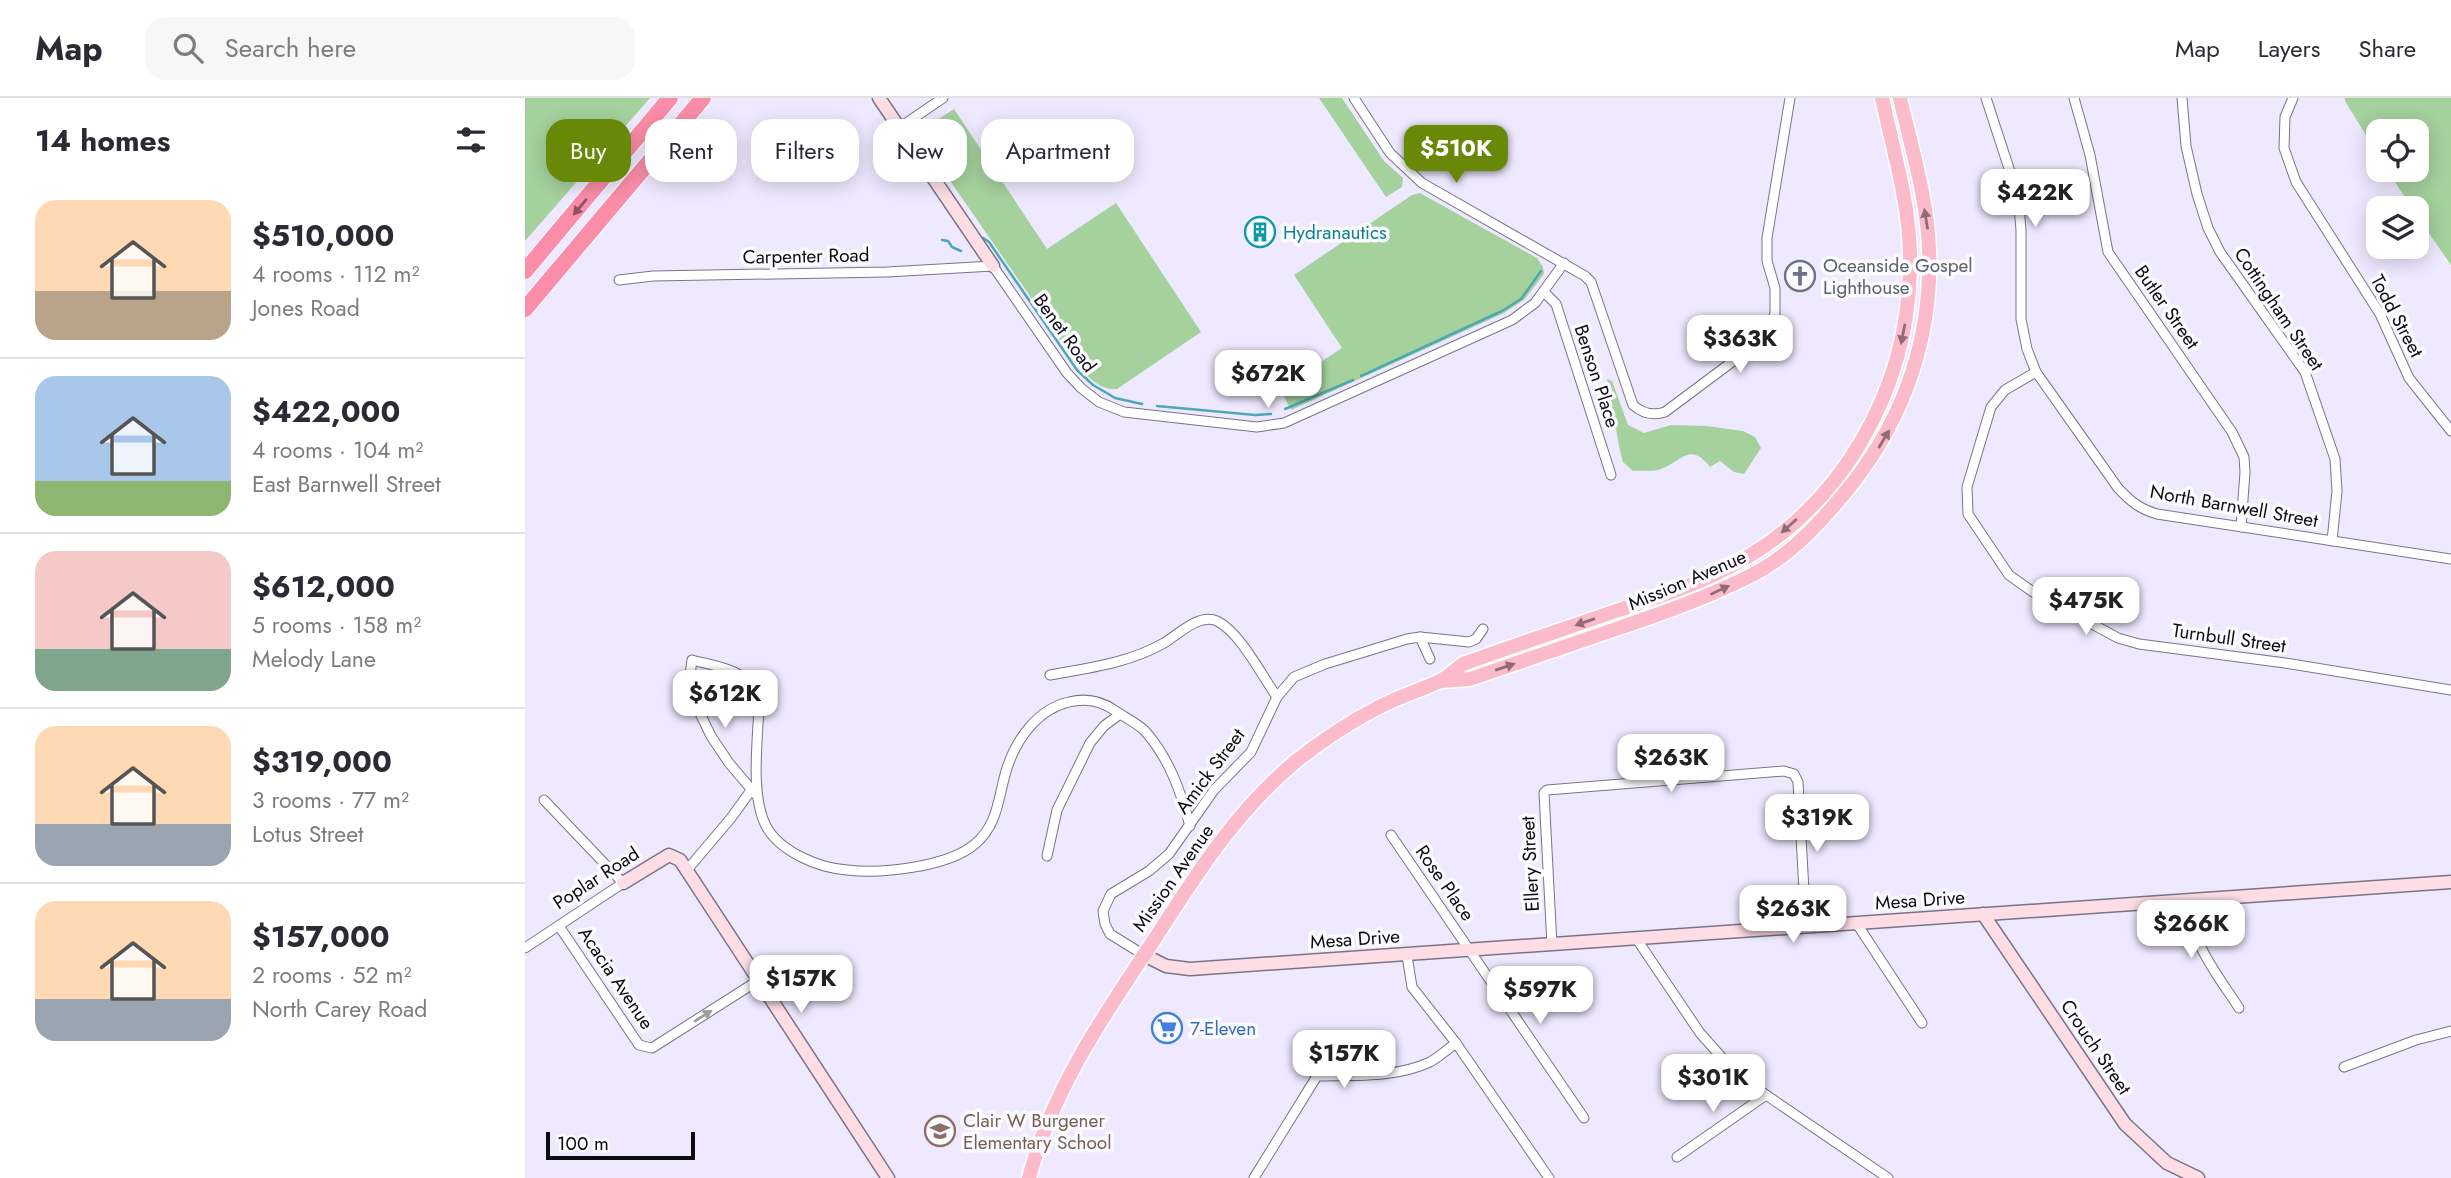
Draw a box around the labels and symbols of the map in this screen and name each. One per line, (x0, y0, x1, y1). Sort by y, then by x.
pin: $510K (1407, 126, 1505, 185)
pin: $422K (1986, 170, 2084, 229)
one-way arrow (572, 198, 588, 216)
one-way arrow (1920, 208, 1931, 230)
building icon: Hydranautics (1243, 215, 1277, 249)
place label: Hydranautics (1283, 219, 1387, 246)
street label: Carpenter Road (742, 241, 870, 271)
street label: Cottingham Street (2228, 242, 2330, 376)
place label: Oceanside Gospel Lighthouse (1823, 252, 1973, 301)
church icon: Oceanside Gospel Lighthouse (1783, 259, 1817, 293)
street label: Butler Street (2128, 260, 2206, 355)
street label: Todd Street (2364, 270, 2430, 362)
street label: Benet Road (1027, 288, 1103, 378)
pin: $363K (1691, 316, 1789, 375)
street label: Benson Place (1568, 321, 1626, 431)
one-way arrow (1897, 323, 1908, 345)
pin: $672K (1219, 350, 1317, 410)
one-way arrow (1877, 429, 1890, 448)
street label: North Barnwell Street (2148, 478, 2321, 534)
one-way arrow (1781, 518, 1798, 534)
street label: Mission Avenue (1624, 543, 1750, 617)
pin: $475K (2037, 578, 2135, 637)
one-way arrow (1710, 585, 1730, 596)
one-way arrow (1574, 617, 1595, 628)
street label: Turnbull Street (2170, 617, 2288, 659)
one-way arrow (1495, 661, 1516, 672)
pin: $612K (676, 670, 774, 730)
street label: Amick Street (1169, 722, 1251, 819)
pin: $263K (1622, 734, 1720, 794)
pin: $319K (1768, 794, 1866, 854)
street label: Ellery Street (1514, 815, 1546, 912)
street label: Mission Avenue (1126, 819, 1220, 937)
street label: Poplar Road (548, 840, 644, 916)
street label: Rose Place (1409, 840, 1481, 927)
street label: Mesa Drive (1874, 883, 1966, 917)
pin: $263K (1744, 886, 1842, 945)
pin: $266K (2142, 900, 2240, 960)
street label: Acacia Avenue (572, 921, 661, 1035)
street label: Mesa Drive (1309, 922, 1401, 956)
pin: $157K (752, 956, 850, 1015)
pin: $597K (1491, 967, 1589, 1026)
street label: Crouch Street (2054, 994, 2138, 1100)
one-way arrow (694, 1009, 712, 1023)
supermarket icon: 7-Eleven (1150, 1011, 1184, 1045)
place label: 7-Eleven (1190, 1015, 1256, 1042)
pin: $157K (1295, 1030, 1393, 1090)
pin: $301K (1664, 1054, 1762, 1114)
place label: Clair W Burgener Elementary School (963, 1107, 1112, 1156)
school or university icon: Clair W Burgener Elementary School (923, 1114, 957, 1148)
scale bar (546, 1129, 695, 1161)

